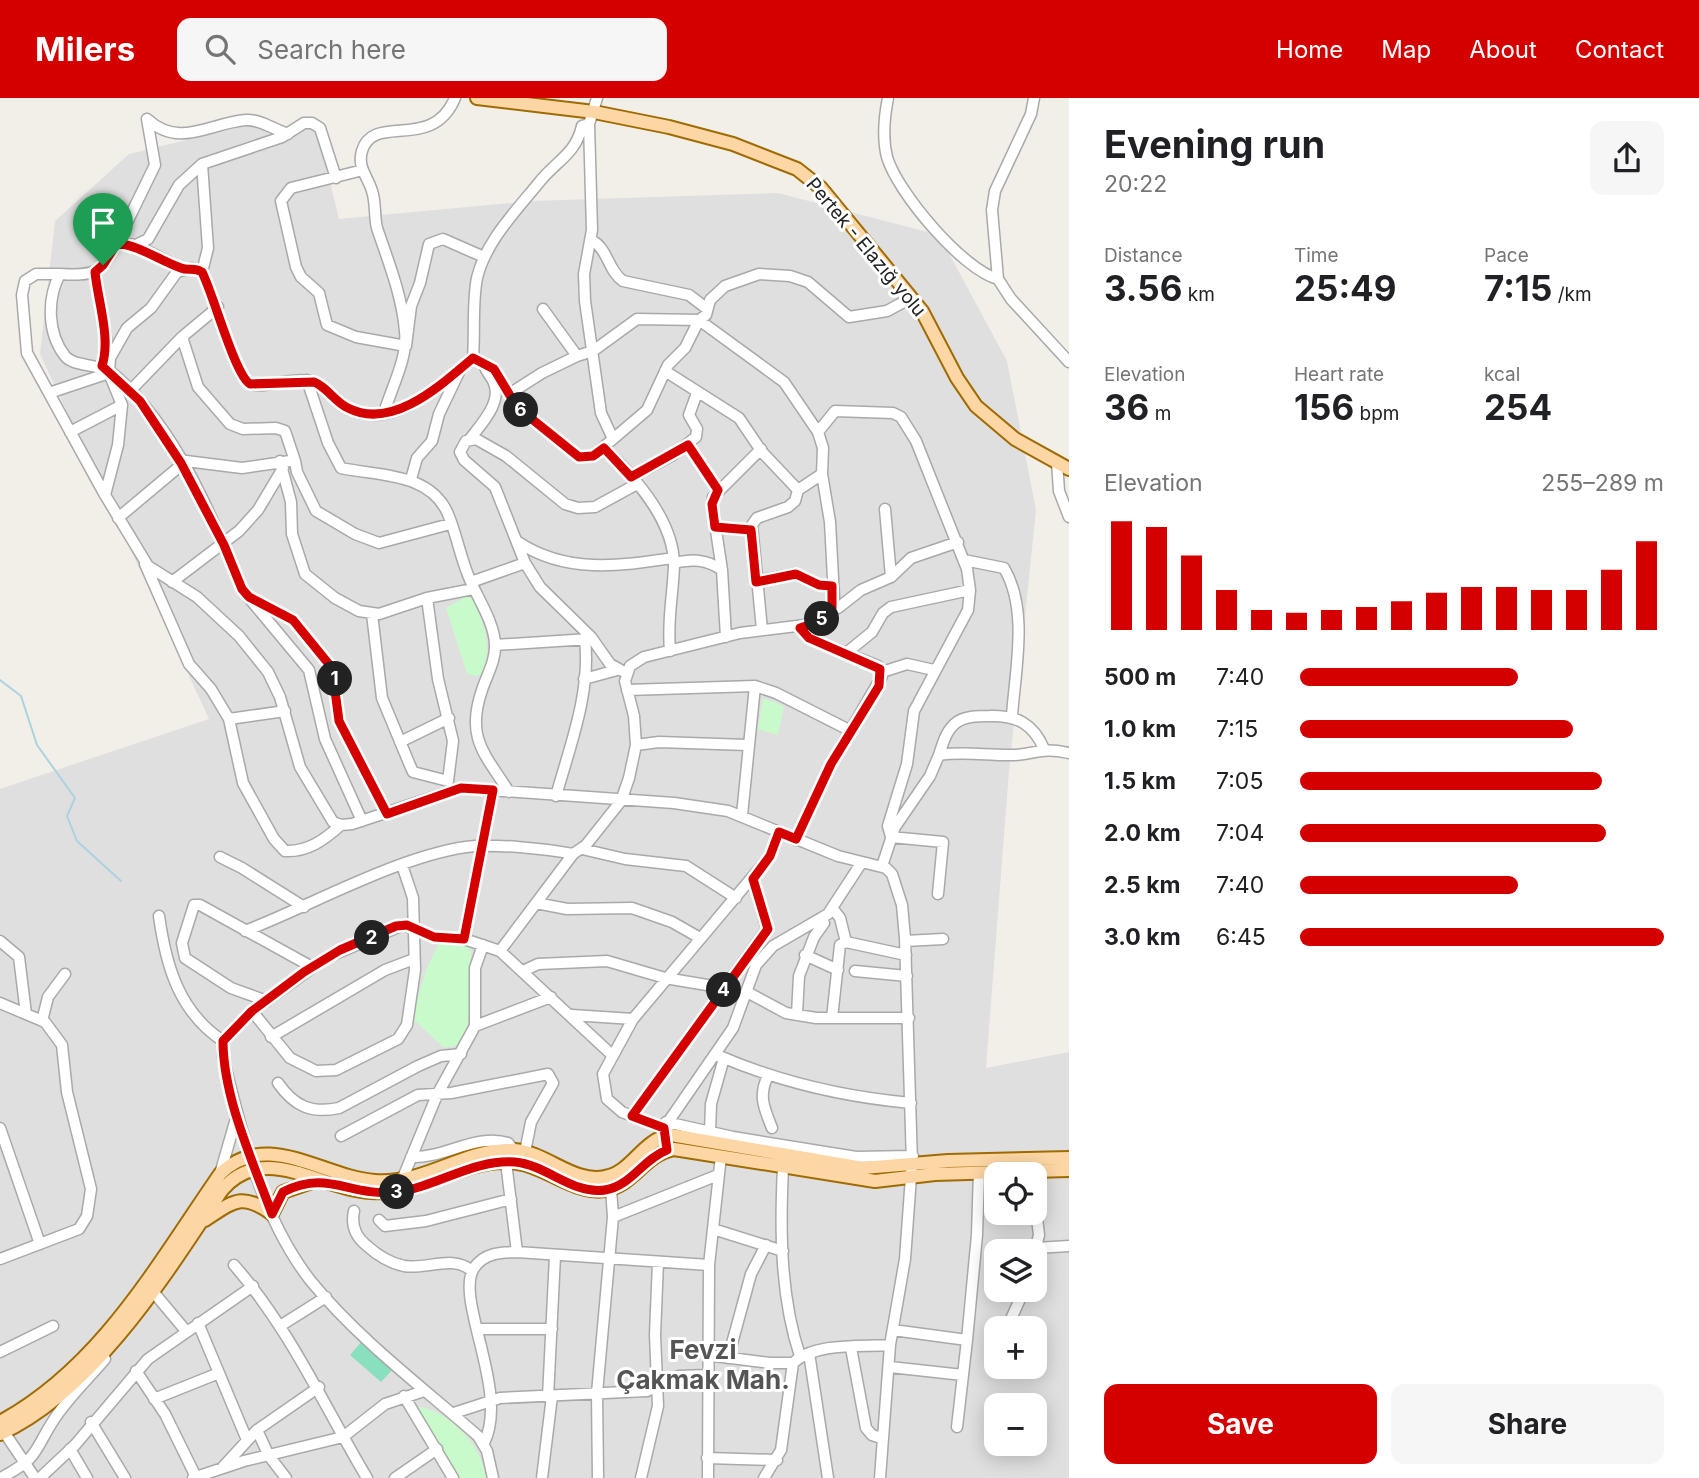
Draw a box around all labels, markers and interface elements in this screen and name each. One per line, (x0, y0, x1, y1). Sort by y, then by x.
search box (177, 18, 667, 81)
text: Milers (35, 29, 135, 69)
icon: search (201, 30, 239, 68)
text: Search here (257, 34, 406, 65)
text: Home (1276, 35, 1343, 64)
text: Map (1381, 35, 1431, 64)
text: About (1469, 35, 1537, 64)
text: Contact (1575, 35, 1664, 64)
text: Evening run (1104, 121, 1325, 167)
button: share (1590, 121, 1664, 195)
text: 20:22 (1104, 170, 1167, 198)
street label: Pertek - Elazığ yolu (801, 173, 931, 321)
pin (73, 193, 133, 265)
icon: arrive (84, 204, 122, 242)
text: Distance (1104, 244, 1182, 267)
text: Time (1294, 244, 1339, 267)
text: Pace (1484, 244, 1529, 267)
text: 3.56 (1104, 267, 1182, 309)
text: 25:49 (1294, 267, 1397, 309)
text: 7:15 (1484, 267, 1552, 309)
text: km (1182, 283, 1215, 306)
text: /km (1552, 283, 1592, 306)
text: Elevation (1104, 363, 1185, 386)
text: Heart rate (1294, 363, 1384, 386)
text: kcal (1484, 363, 1520, 386)
text: 36 (1104, 386, 1149, 428)
text: 156 (1294, 386, 1354, 428)
text: 254 (1484, 386, 1552, 428)
pin: 6 (504, 392, 538, 428)
text: 6 (514, 398, 527, 421)
text: m (1149, 402, 1171, 425)
text: bpm (1354, 402, 1399, 425)
text: Elevation (1104, 469, 1203, 497)
text: 255–289 m (1541, 469, 1664, 497)
pin: 5 (804, 602, 840, 636)
text: 5 (815, 607, 828, 630)
pin: 1 (318, 662, 352, 696)
text: 500 m (1104, 663, 1176, 691)
text: 7:40 (1216, 663, 1264, 691)
text: 1 (330, 667, 339, 690)
text: 1.0 km (1104, 715, 1176, 743)
text: 7:15 (1216, 715, 1258, 743)
text: 1.5 km (1104, 767, 1176, 795)
text: 7:05 (1216, 767, 1263, 795)
text: 2.0 km (1104, 819, 1181, 847)
text: 7:04 (1216, 819, 1264, 847)
text: 2.5 km (1104, 871, 1181, 899)
text: 7:40 (1216, 871, 1264, 899)
pin: 2 (354, 920, 390, 956)
text: 3.0 km (1104, 923, 1181, 951)
text: 6:45 (1216, 923, 1266, 951)
text: 2 (366, 926, 377, 949)
pin: 4 (706, 972, 742, 1008)
text: 4 (717, 978, 730, 1001)
map controls (984, 1162, 1047, 1456)
button: locate (984, 1162, 1047, 1225)
pin: 3 (380, 1174, 414, 1210)
text: 3 (390, 1180, 403, 1203)
button: layers (984, 1239, 1047, 1302)
button: + (984, 1316, 1047, 1379)
district label: Fevzi Çakmak Mah. (616, 1334, 790, 1395)
button: Save (1104, 1384, 1377, 1464)
button: Share (1391, 1384, 1664, 1464)
button: − (984, 1393, 1047, 1456)

